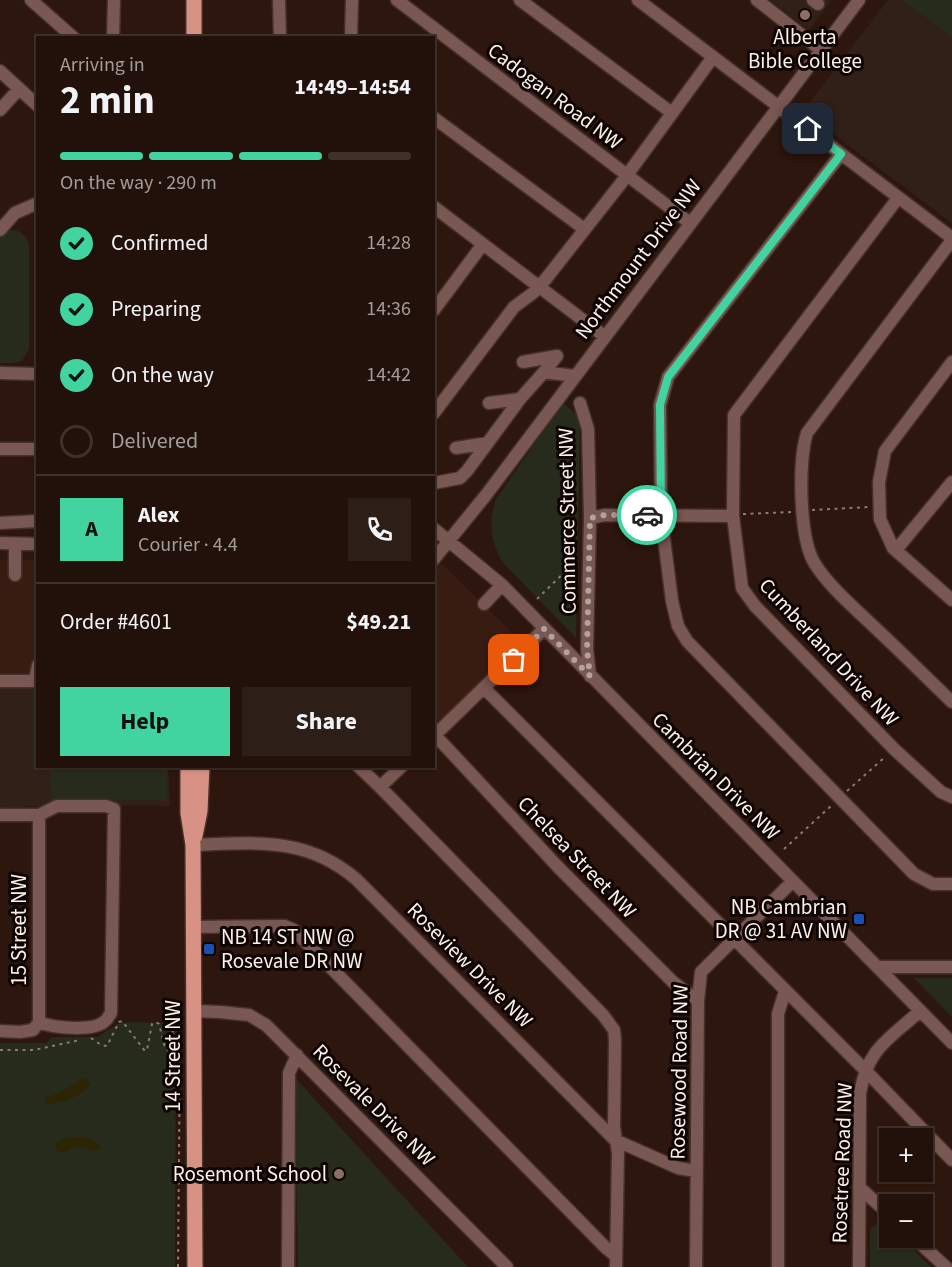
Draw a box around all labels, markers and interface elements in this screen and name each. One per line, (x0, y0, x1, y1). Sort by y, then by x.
marker: Alberta Bible College (798, 8, 812, 22)
place label: Alberta Bible College (748, 22, 862, 76)
street label: Cadogan Road NW (481, 35, 629, 157)
text: Arriving in (60, 51, 145, 79)
text: 14:49–14:54 (294, 71, 411, 103)
text: 2 min (60, 73, 155, 129)
pin (782, 103, 833, 154)
icon: home (791, 112, 824, 145)
text: On the way · 290 m (60, 169, 217, 197)
street label: Northmount Drive NW (568, 172, 709, 345)
icon: check (60, 227, 93, 260)
text: Confirmed (111, 227, 208, 259)
text: 14:28 (366, 229, 411, 257)
icon: check (60, 293, 93, 326)
text: Preparing (111, 293, 201, 325)
text: 14:36 (366, 295, 411, 323)
icon: check (60, 359, 93, 392)
text: On the way (111, 359, 214, 391)
text: 14:42 (366, 361, 411, 389)
text: Delivered (111, 425, 198, 457)
street label: Commerce Street NW (550, 427, 584, 614)
courier (617, 485, 677, 545)
button: phone (348, 498, 411, 561)
text: Alex (138, 499, 179, 531)
icon: car (631, 499, 664, 532)
text: A (85, 513, 98, 545)
text: Courier · 4.4 (138, 531, 238, 559)
street label: Cumberland Drive NW (752, 571, 906, 733)
text: Order #4601 (60, 606, 172, 638)
text: $49.21 (346, 606, 411, 638)
pin (488, 634, 539, 685)
icon: bag (497, 643, 530, 676)
button: Help (60, 687, 230, 756)
button: Share (242, 687, 411, 756)
street label: Cambrian Drive NW (645, 705, 787, 847)
street label: Chelsea Street NW (511, 789, 644, 925)
street label: 15 Street NW (4, 874, 34, 986)
place label: NB Cambrian DR @ 31 AV NW (715, 892, 847, 946)
street label: Roseview Drive NW (400, 895, 540, 1035)
marker: NB Cambrian DR @ 31 AV NW (852, 912, 866, 926)
place label: NB 14 ST NW @ Rosevale DR NW (221, 922, 363, 976)
marker: NB 14 ST NW @ Rosevale DR NW (202, 942, 216, 956)
street label: Rosewood Road NW (662, 984, 696, 1160)
street label: 14 Street NW (158, 1000, 188, 1112)
street label: Rosevale Drive NW (306, 1037, 442, 1173)
street label: Rosetree Road NW (824, 1082, 860, 1244)
map controls (879, 1128, 933, 1248)
button: + (879, 1128, 933, 1182)
place label: Rosemont School (173, 1159, 327, 1189)
marker: Rosemont School (332, 1167, 346, 1181)
button: − (879, 1194, 933, 1248)

